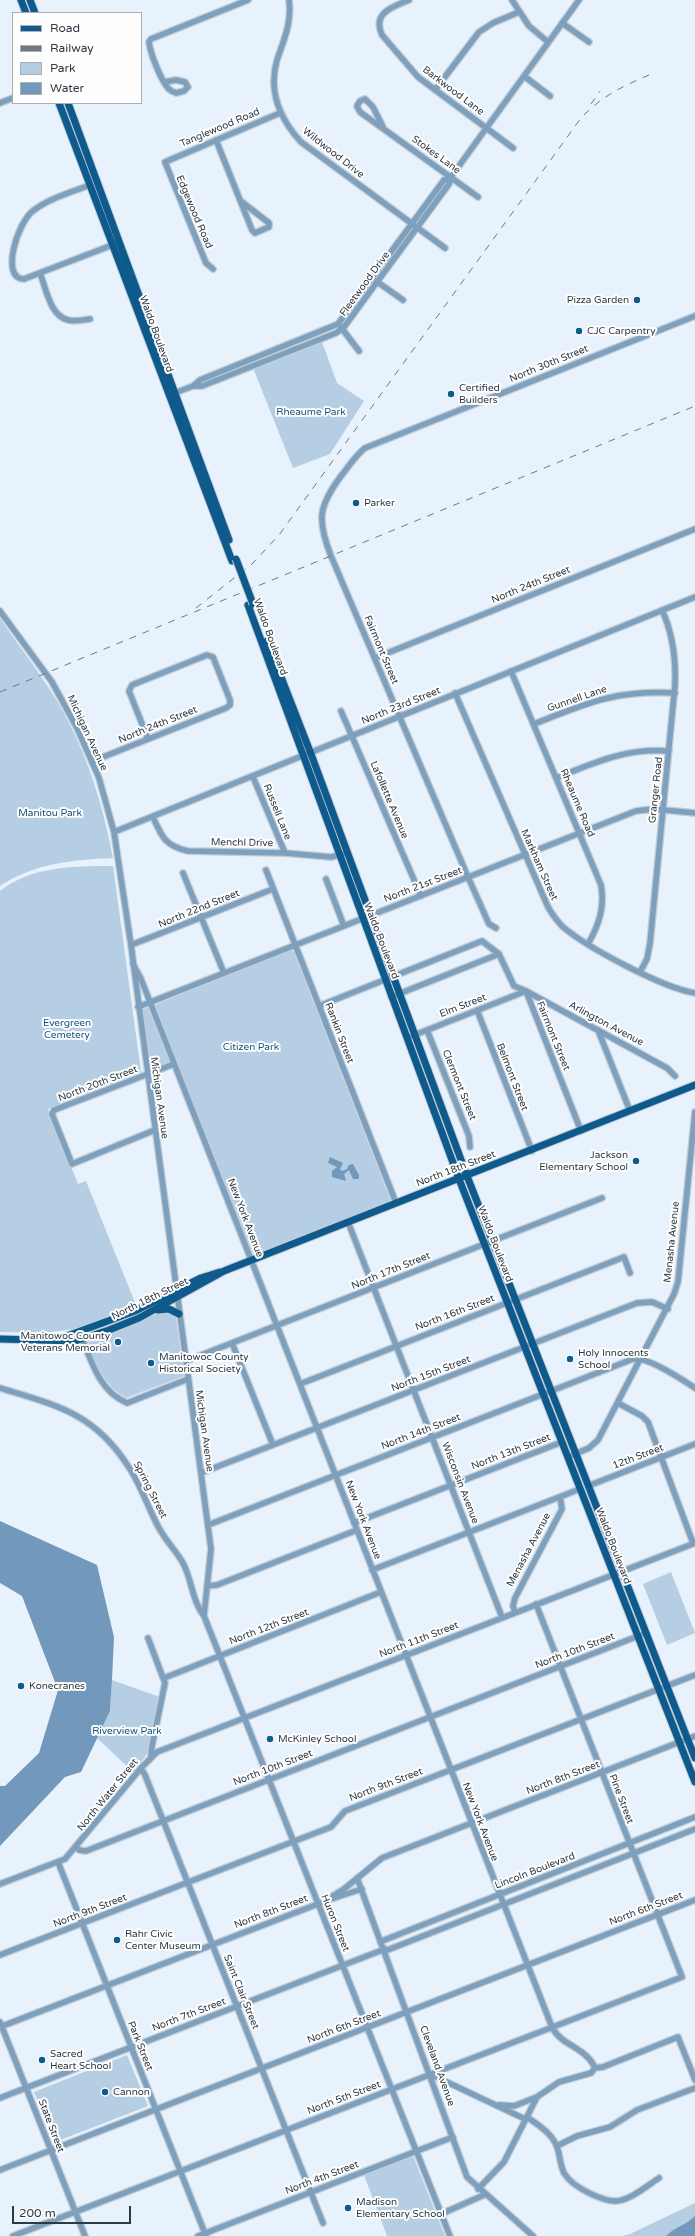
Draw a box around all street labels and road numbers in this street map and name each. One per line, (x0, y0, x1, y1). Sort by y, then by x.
street label: Barkwood Lane (420, 64, 486, 118)
street label: Tanglewood Road (178, 106, 262, 150)
street label: Wildwood Drive (300, 125, 366, 181)
street label: Stokes Lane (409, 133, 463, 177)
street label: Edgewood Road (173, 174, 215, 250)
street label: Fleetwood Drive (337, 249, 393, 319)
street label: Waldo Boulevard (137, 294, 175, 374)
street label: North 30th Street (508, 343, 590, 385)
street label: North 24th Street (490, 564, 572, 606)
street label: Waldo Boulevard (251, 597, 289, 677)
street label: Fairmont Street (361, 614, 401, 686)
street label: Gunnell Lane (546, 683, 608, 715)
street label: North 23rd Street (360, 685, 442, 727)
street label: Michigan Avenue (64, 693, 110, 773)
street label: North 24th Street (117, 704, 199, 746)
street label: Granger Road (647, 756, 665, 824)
street label: Lafollette Avenue (367, 759, 411, 841)
street label: Rheaume Road (557, 767, 597, 839)
street label: Russell Lane (260, 782, 294, 842)
street label: Markham Street (518, 828, 560, 902)
street label: Menchl Drive (211, 836, 273, 850)
street label: North 21st Street (382, 865, 464, 905)
street label: North 22nd Street (157, 887, 241, 931)
street label: Waldo Boulevard (361, 901, 401, 981)
street label: Elm Street (438, 992, 488, 1020)
street label: Arlington Avenue (567, 999, 645, 1049)
street label: Fairmont Street (534, 1000, 572, 1072)
street label: Rankin Street (322, 1001, 356, 1065)
street label: Belmont Street (494, 1042, 530, 1112)
street label: Clermont Street (439, 1048, 479, 1122)
street label: Michigan Avenue (147, 1056, 171, 1140)
street label: North 20th Street (57, 1063, 139, 1105)
street label: North 18th Street (415, 1148, 497, 1190)
street label: New York Avenue (224, 1177, 266, 1259)
street label: Menasha Avenue (662, 1201, 682, 1283)
street label: Waldo Boulevard (475, 1204, 515, 1284)
street label: North 17th Street (350, 1250, 432, 1292)
street label: North 18th Street (110, 1275, 190, 1323)
street label: North 16th Street (414, 1292, 496, 1334)
street label: North 15th Street (390, 1353, 472, 1395)
street label: Michigan Avenue (192, 1389, 216, 1473)
street label: North 14th Street (380, 1411, 462, 1453)
street label: North 13th Street (470, 1431, 552, 1473)
street label: Wisconsin Avenue (439, 1440, 481, 1526)
street label: 12th Street (611, 1442, 665, 1472)
street label: Spring Street (131, 1460, 169, 1520)
street label: New York Avenue (342, 1479, 384, 1561)
street label: Waldo Boulevard (593, 1506, 633, 1586)
street label: Menasha Avenue (505, 1511, 553, 1589)
street label: North 12th Street (228, 1606, 310, 1648)
street label: North 11th Street (378, 1619, 460, 1661)
street label: North 10th Street (534, 1630, 616, 1672)
street label: North 10th Street (232, 1747, 314, 1789)
street label: North Water Street (75, 1756, 141, 1834)
street label: North 8th Street (525, 1758, 601, 1798)
street label: North 9th Street (348, 1765, 424, 1805)
street label: Pine Street (606, 1773, 636, 1825)
street label: New York Avenue (459, 1781, 501, 1863)
street label: Lincoln Boulevard (493, 1850, 577, 1892)
street label: North 6th Street (608, 1889, 684, 1929)
street label: North 9th Street (52, 1891, 128, 1931)
street label: North 8th Street (233, 1892, 309, 1932)
street label: Huron Street (318, 1893, 352, 1953)
street label: Saint Clair Street (221, 1953, 261, 2031)
street label: North 7th Street (151, 1995, 227, 2035)
street label: North 6th Street (306, 2007, 382, 2047)
street label: Park Street (125, 2019, 155, 2073)
street label: Cleveland Avenue (417, 2024, 457, 2108)
street label: North 5th Street (306, 2078, 382, 2118)
street label: State Street (35, 2098, 67, 2154)
street label: North 4th Street (284, 2158, 360, 2198)

